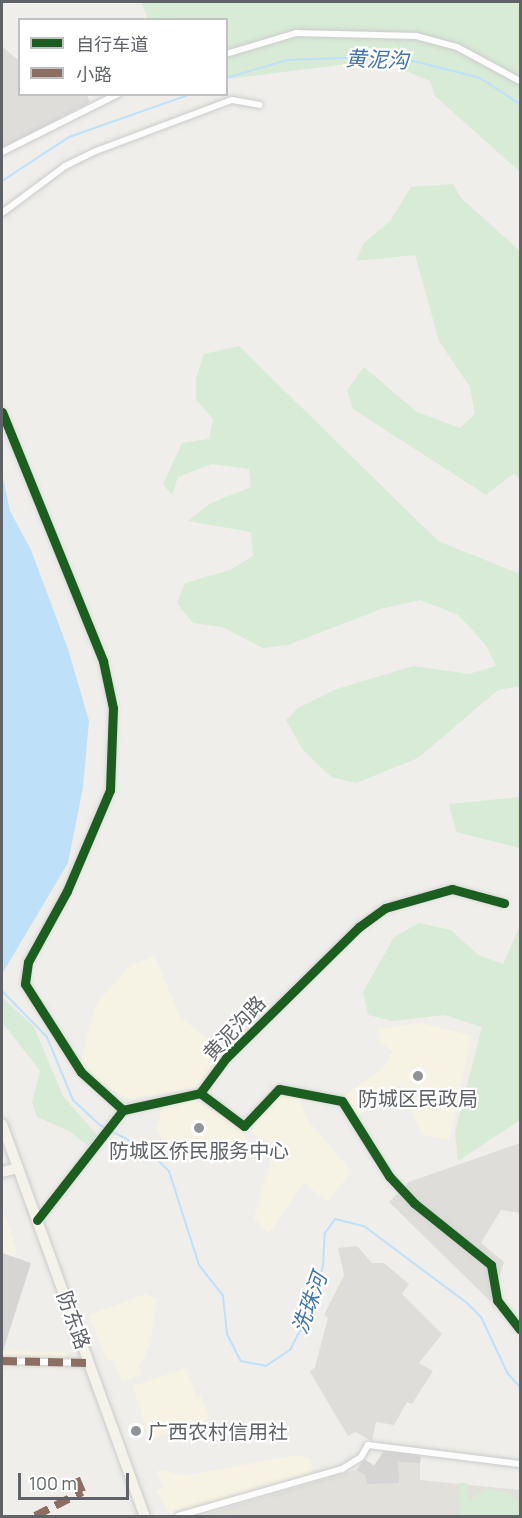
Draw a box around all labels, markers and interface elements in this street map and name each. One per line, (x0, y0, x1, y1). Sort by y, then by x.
legend (18, 18, 228, 96)
text: 自行车道 (76, 32, 148, 56)
water label: 黄泥沟 (345, 45, 409, 73)
text: 小路 (76, 62, 112, 86)
street label: 黄泥沟路 (198, 991, 270, 1065)
marker: 防城区民政局 (411, 1069, 425, 1083)
place label: 防城区民政局 (358, 1086, 478, 1110)
marker: 防城区侨民服务中心 (192, 1121, 206, 1135)
place label: 防城区侨民服务中心 (109, 1138, 289, 1162)
water label: 洗珠河 (286, 1269, 332, 1337)
street label: 防东路 (52, 1288, 96, 1352)
place label: 广西农村信用社 (148, 1419, 288, 1443)
marker: 广西农村信用社 (129, 1424, 143, 1438)
scale bar (21, 1461, 132, 1499)
text: 100 m (29, 1471, 77, 1495)

